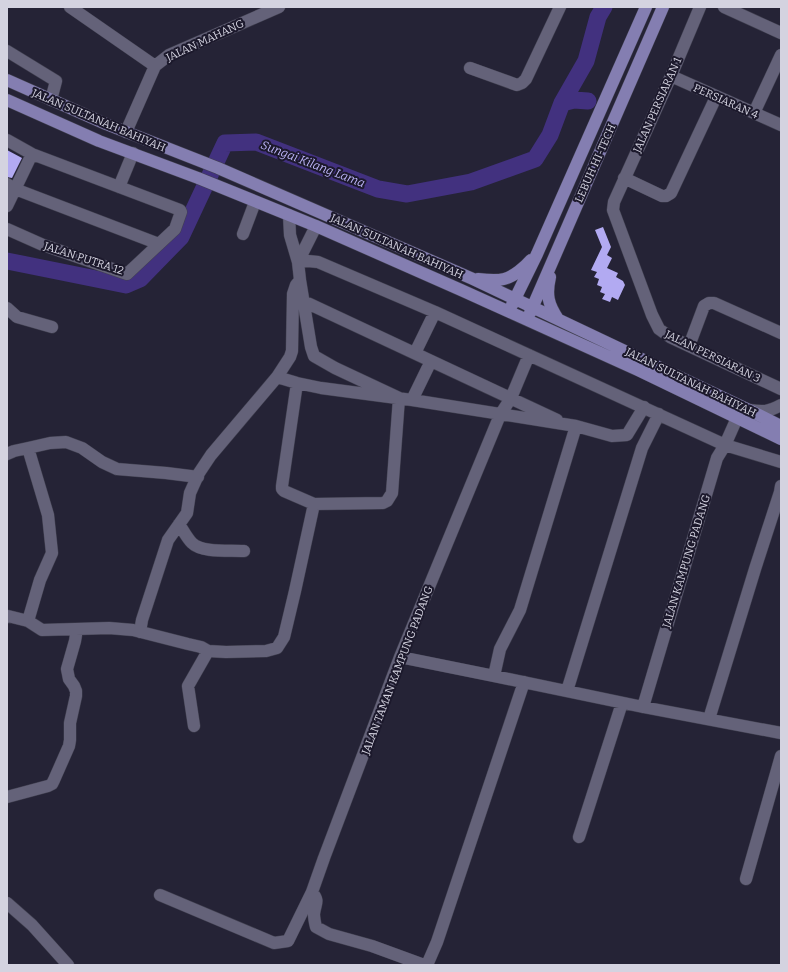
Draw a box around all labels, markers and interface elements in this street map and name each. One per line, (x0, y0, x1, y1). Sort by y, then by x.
street label: JALAN MAHANG (163, 17, 246, 65)
street label: JALAN PERSIARAN 1 (630, 55, 684, 156)
street label: PERSIARAN 4 (691, 81, 761, 122)
street label: JALAN SULTANAH BAHIYAH (29, 86, 168, 155)
street label: LEBUH HI-TECH (572, 122, 619, 205)
water label: Sungai Kilang Lama (259, 138, 367, 190)
street label: JALAN SULTANAH BAHIYAH (328, 211, 465, 282)
street label: JALAN PUTRA 12 (41, 239, 125, 277)
street label: JALAN PERSIARAN 3 (662, 327, 763, 385)
street label: JALAN SULTANAH BAHIYAH (623, 345, 758, 420)
street label: JALAN KAMPUNG PADANG (660, 493, 713, 630)
street label: JALAN TAMAN KAMPUNG PADANG (359, 584, 436, 757)

